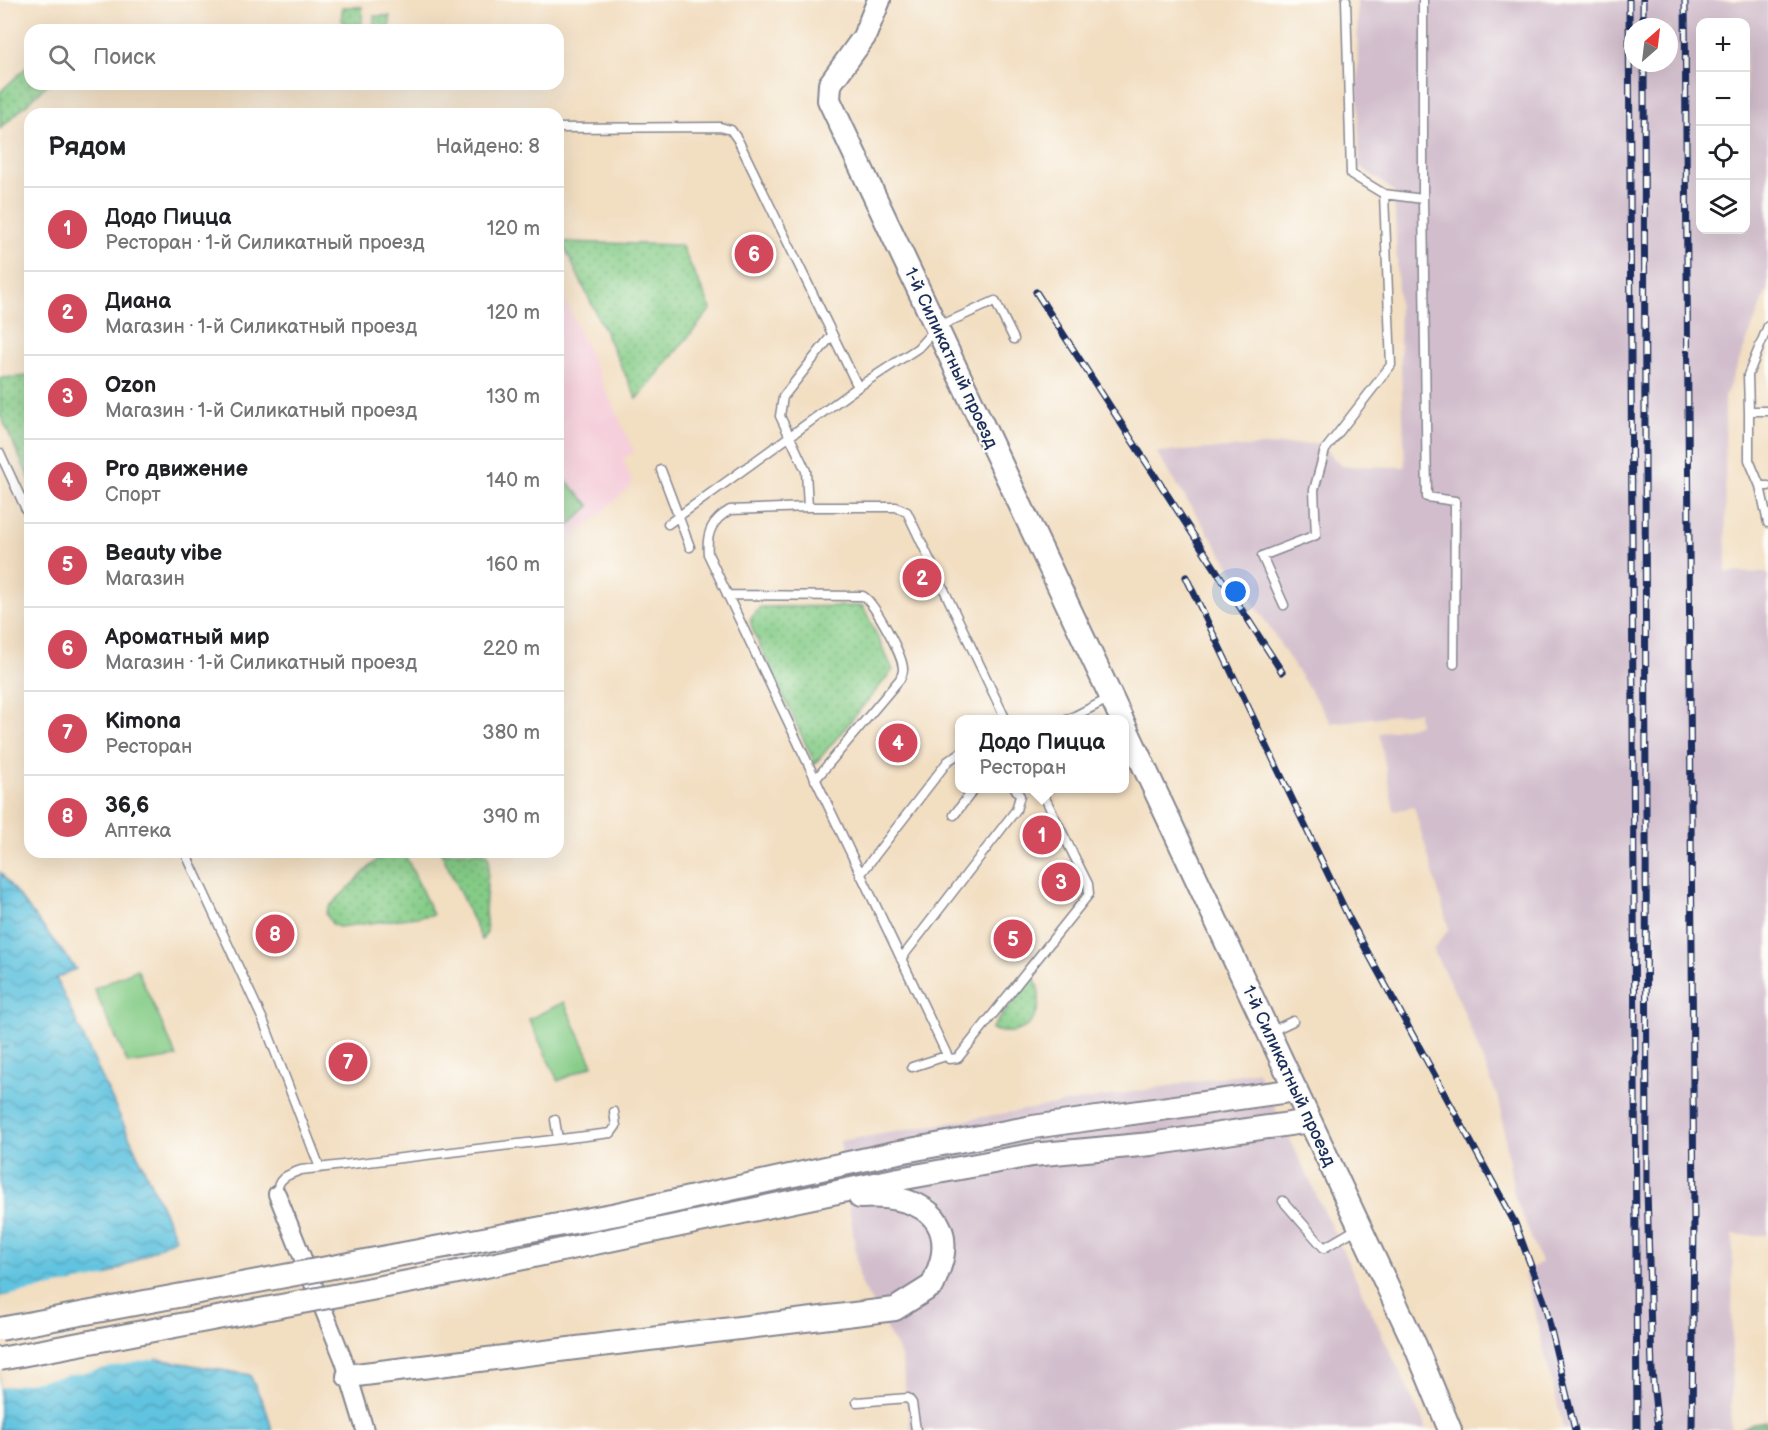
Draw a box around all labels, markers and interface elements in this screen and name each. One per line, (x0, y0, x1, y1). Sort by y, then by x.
north arrow (1624, 18, 1678, 72)
map controls (1696, 18, 1750, 234)
button: + (1696, 18, 1750, 72)
search box (24, 24, 564, 90)
icon: search (45, 41, 78, 74)
text: Поиск (93, 44, 156, 71)
button: − (1696, 72, 1750, 126)
button: locate (1696, 126, 1750, 180)
text: Рядом (48, 132, 126, 163)
text: Найдено: 8 (436, 135, 540, 159)
button: layers (1696, 180, 1750, 234)
text: Додо Пицца (105, 204, 231, 231)
text: 1 (63, 217, 72, 241)
text: 120 m (487, 217, 540, 241)
text: Ресторан · 1-й Силикатный проезд (105, 231, 425, 255)
pin: 6 (734, 232, 774, 276)
street label: 1-й Силикатный проезд (900, 264, 1002, 452)
text: Диана (105, 288, 171, 315)
text: 2 (62, 301, 73, 325)
text: 120 m (487, 301, 540, 325)
text: Магазин · 1-й Силикатный проезд (105, 315, 417, 339)
text: Ozon (105, 372, 156, 399)
text: 3 (62, 385, 73, 409)
text: 130 m (486, 385, 540, 409)
text: Магазин · 1-й Силикатный проезд (105, 399, 417, 423)
text: Pro движение (105, 456, 248, 483)
text: 4 (62, 469, 73, 493)
text: 140 m (486, 469, 540, 493)
text: Спорт (105, 483, 161, 507)
text: Beauty vibe (105, 540, 222, 567)
text: 5 (62, 553, 73, 577)
text: 160 m (486, 553, 540, 577)
pin: 2 (902, 556, 942, 600)
text: Магазин (105, 567, 185, 591)
your location (1221, 577, 1250, 606)
text: Ароматный мир (105, 624, 270, 651)
text: 6 (61, 637, 74, 661)
text: 220 m (483, 637, 540, 661)
text: Магазин · 1-й Силикатный проезд (105, 651, 417, 675)
text: Kimona (105, 708, 181, 735)
popup (955, 715, 1129, 793)
pin: 4 (878, 720, 918, 766)
text: 7 (62, 721, 73, 745)
text: 380 m (482, 721, 540, 745)
text: Додо Пицца (979, 729, 1105, 756)
text: Ресторан (105, 735, 192, 759)
text: Ресторан (979, 756, 1066, 780)
text: 36,6 (105, 792, 149, 819)
text: 8 (61, 805, 74, 829)
text: 390 m (482, 805, 540, 829)
pin: 1 (1022, 812, 1062, 858)
text: Аптека (105, 819, 171, 843)
pin: 3 (1042, 860, 1080, 904)
pin: 8 (256, 912, 294, 956)
pin: 5 (994, 916, 1032, 962)
street label: 1-й Силикатный проезд (1238, 982, 1340, 1170)
pin: 7 (328, 1040, 368, 1084)

